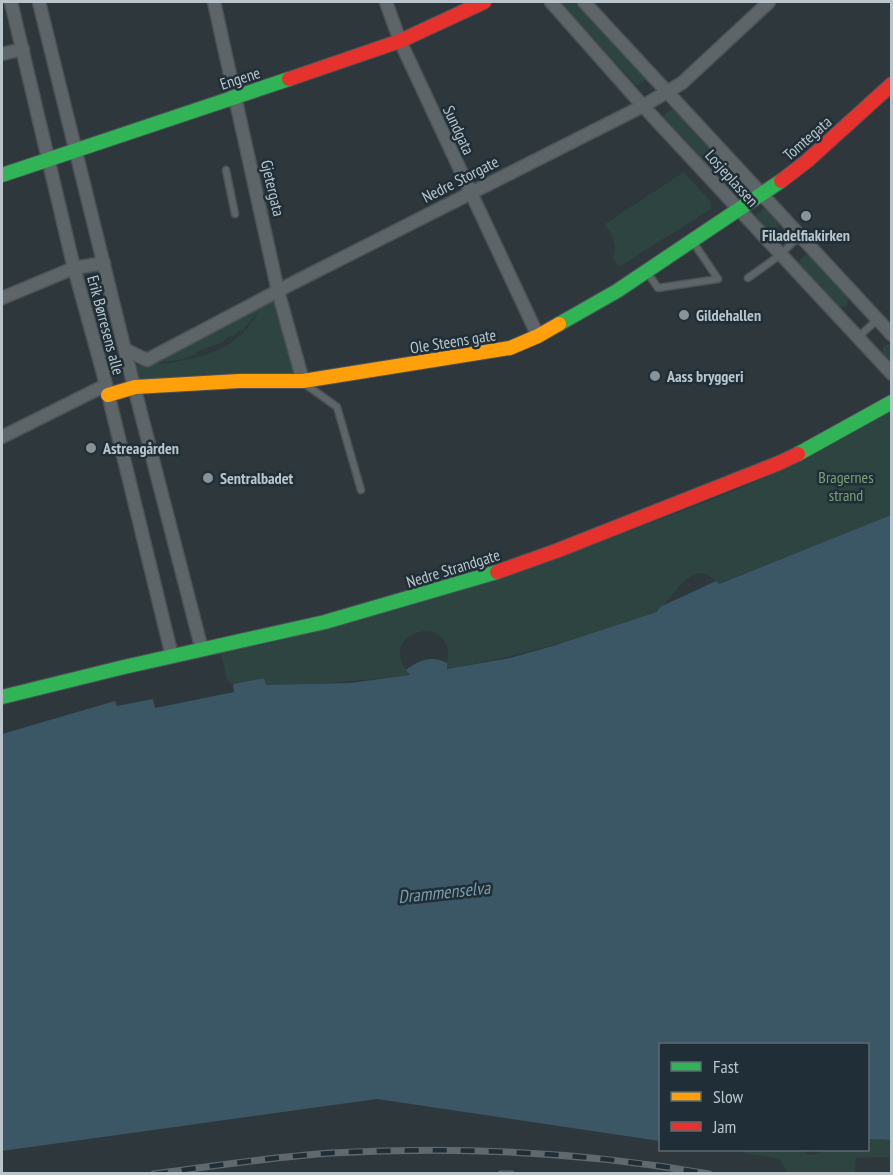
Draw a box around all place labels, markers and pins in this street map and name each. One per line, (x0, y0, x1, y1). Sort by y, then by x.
marker: Filadelfiakirken (799, 209, 813, 223)
place label: Filadelfiakirken (762, 225, 850, 245)
place label: Gildehallen (696, 305, 761, 325)
marker: Gildehallen (677, 308, 691, 322)
place label: Aass bryggeri (666, 366, 744, 386)
marker: Aass bryggeri (648, 369, 662, 383)
place label: Astreagården (102, 438, 179, 458)
marker: Astreagården (84, 441, 98, 455)
place label: Sentralbadet (220, 468, 294, 488)
marker: Sentralbadet (201, 471, 215, 485)

